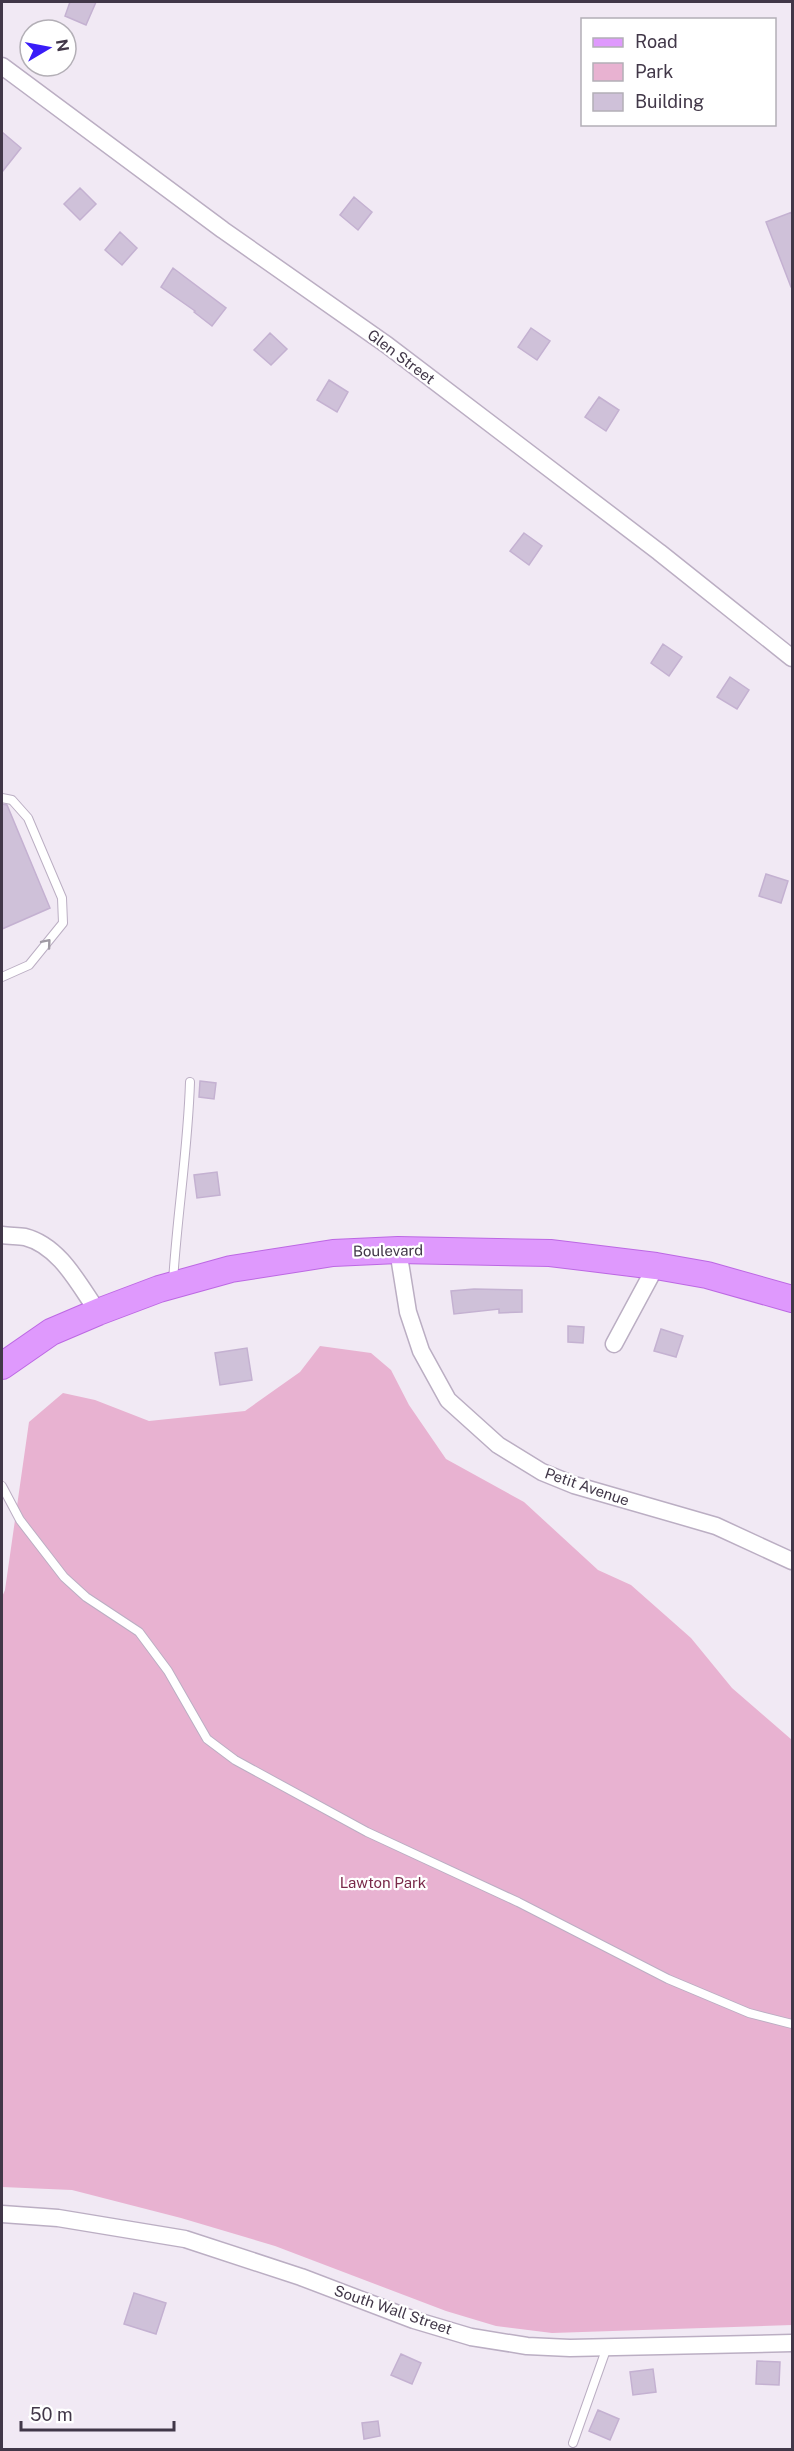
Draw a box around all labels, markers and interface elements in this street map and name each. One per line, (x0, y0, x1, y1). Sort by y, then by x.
north arrow (18, 18, 78, 78)
legend (581, 18, 776, 126)
text: Road (635, 31, 678, 52)
text: N (52, 38, 73, 53)
text: Park (635, 61, 673, 82)
text: Building (635, 91, 704, 112)
street label: Glen Street (364, 326, 438, 387)
one-way arrow (40, 938, 51, 949)
street label: Boulevard (353, 1241, 423, 1260)
street label: Petit Avenue (543, 1464, 632, 1509)
park label: Lawton Park (340, 1874, 426, 1891)
street label: South Wall Street (332, 2281, 454, 2338)
scale bar (21, 2394, 174, 2432)
text: 50 m (30, 2404, 73, 2425)

